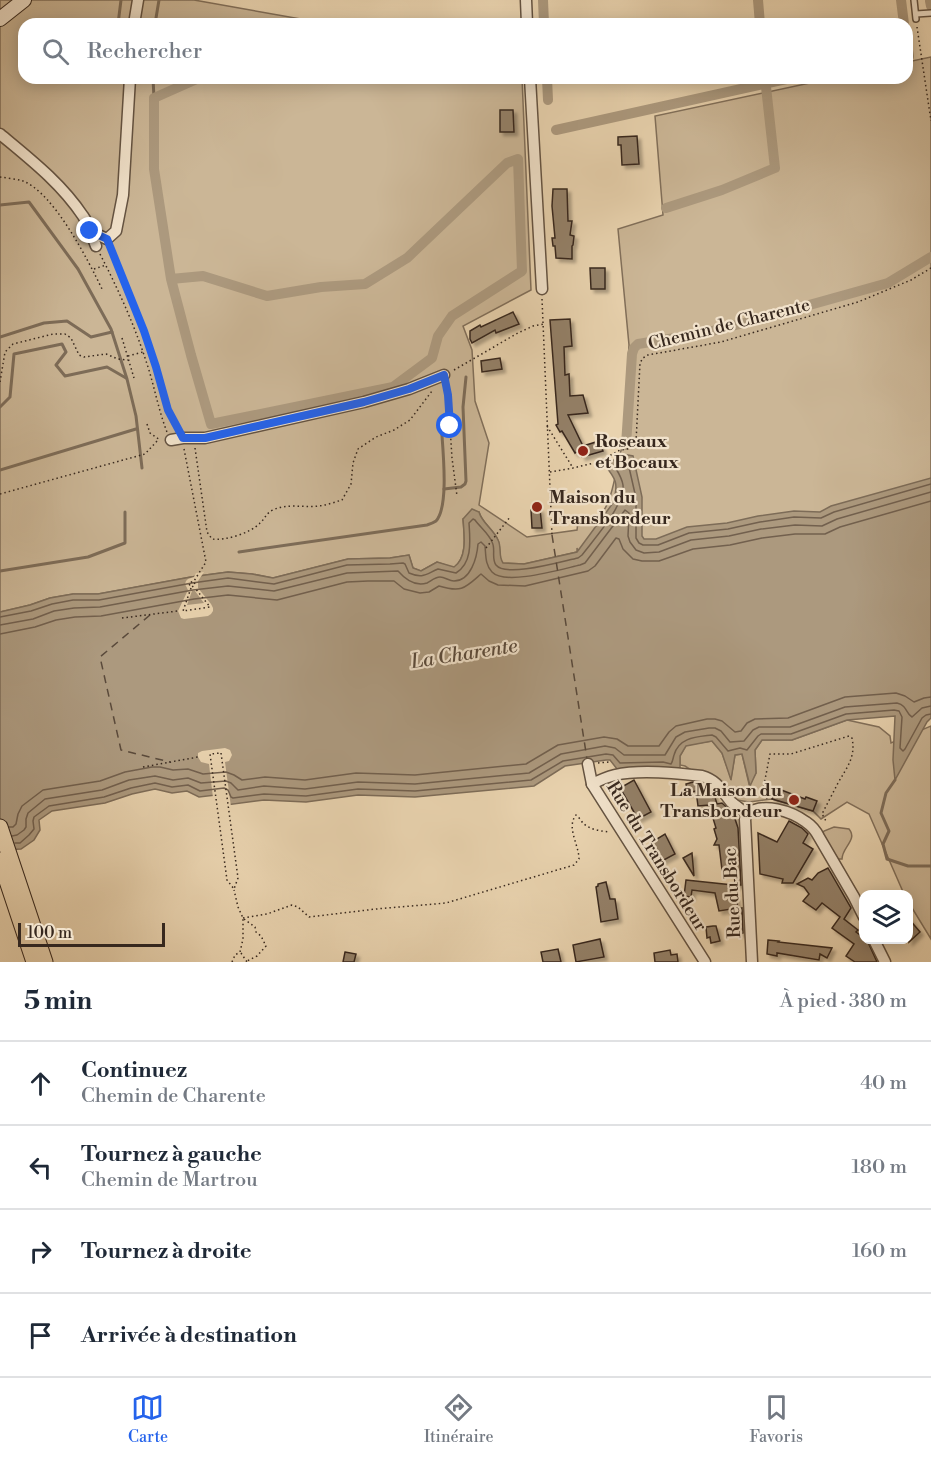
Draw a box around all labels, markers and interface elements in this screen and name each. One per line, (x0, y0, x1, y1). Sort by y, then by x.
search box (18, 18, 913, 84)
icon: search (39, 35, 72, 68)
text: Rechercher (87, 38, 202, 65)
route end (76, 217, 102, 243)
street label: Chemin de Charente (646, 293, 813, 356)
route start (436, 412, 462, 438)
place label: Roseaux et Bocaux (595, 430, 679, 474)
marker: Roseaux et Bocaux (576, 444, 590, 458)
place label: Maison du Transbordeur (549, 486, 671, 530)
marker: Maison du Transbordeur (530, 500, 544, 514)
water label: La Charente (408, 634, 520, 675)
street label: Rue du Transbordeur (601, 777, 712, 936)
place label: La Maison du Transbordeur (660, 779, 782, 823)
marker: La Maison du Transbordeur (787, 793, 801, 807)
street label: Rue du Bac (719, 847, 746, 939)
map controls (859, 890, 913, 944)
button: layers (859, 890, 913, 944)
scale bar (18, 920, 165, 948)
text: 100 m (27, 923, 72, 943)
text: 5 min (24, 985, 92, 1017)
text: À pied · 380 m (780, 989, 907, 1014)
text: Continuez (81, 1057, 187, 1084)
icon: ahead (24, 1067, 57, 1100)
text: 40 m (860, 1071, 907, 1096)
text: Chemin de Charente (81, 1084, 266, 1109)
text: Tournez à gauche (81, 1141, 262, 1168)
icon: left (24, 1151, 57, 1184)
text: 180 m (852, 1155, 907, 1180)
text: Chemin de Martrou (81, 1168, 258, 1193)
icon: right (24, 1235, 57, 1268)
text: Tournez à droite (81, 1238, 252, 1265)
text: 160 m (852, 1239, 907, 1264)
icon: arrive (24, 1319, 57, 1352)
text: Arrivée à destination (81, 1322, 297, 1349)
tab: Carte (128, 1391, 168, 1447)
tab: Itinéraire (424, 1391, 494, 1447)
tab: Favoris (749, 1391, 803, 1447)

